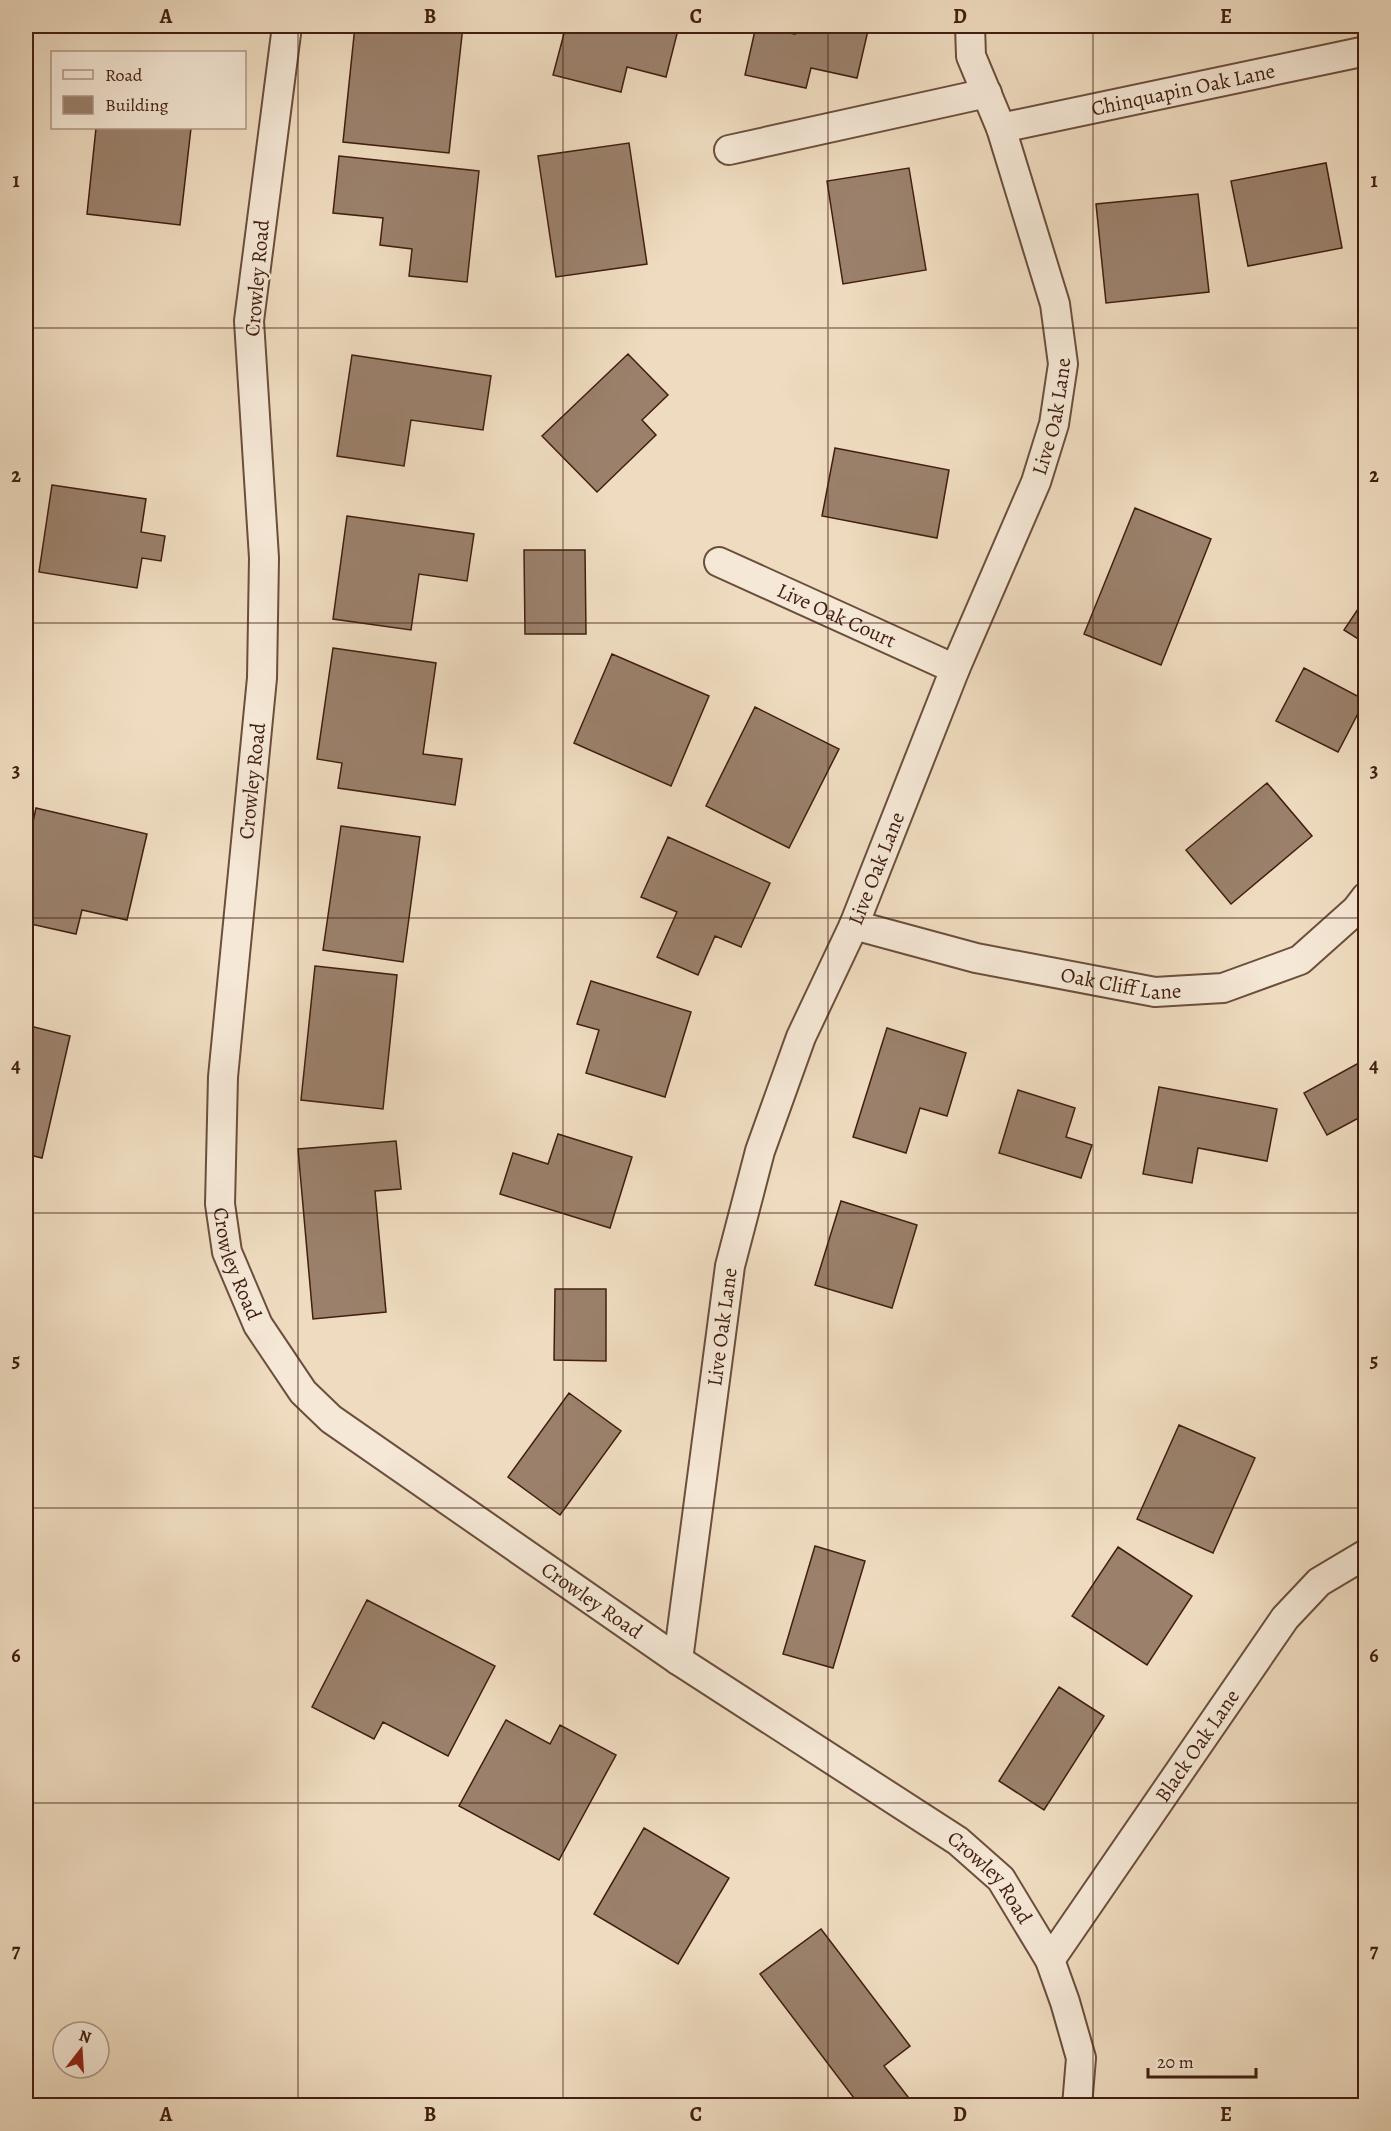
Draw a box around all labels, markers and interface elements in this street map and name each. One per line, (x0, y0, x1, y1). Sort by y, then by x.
text: A (159, 3, 173, 30)
text: B (424, 3, 436, 30)
text: C (690, 3, 702, 30)
text: D (953, 3, 967, 30)
text: E (1220, 3, 1232, 30)
legend (51, 51, 246, 129)
street label: Chinquapin Oak Lane (1089, 57, 1277, 123)
text: Road (105, 63, 143, 87)
text: Building (105, 93, 169, 117)
text: 1 (12, 167, 20, 194)
text: 1 (1370, 167, 1378, 194)
street label: Crowley Road (238, 218, 276, 338)
street label: Live Oak Lane (1025, 356, 1077, 479)
text: 2 (11, 462, 21, 489)
text: 2 (1369, 462, 1379, 489)
street label: Live Oak Court (773, 576, 900, 654)
street label: Crowley Road (232, 721, 272, 841)
text: 3 (12, 757, 20, 784)
text: 3 (1370, 757, 1378, 784)
street label: Live Oak Lane (841, 808, 911, 929)
street label: Oak Cliff Lane (1058, 960, 1182, 1006)
text: 4 (11, 1052, 21, 1079)
text: 4 (1369, 1052, 1379, 1079)
street label: Crowley Road (207, 1205, 268, 1325)
street label: Live Oak Lane (700, 1266, 744, 1388)
text: 5 (12, 1347, 20, 1374)
text: 5 (1370, 1347, 1378, 1374)
street label: Crowley Road (536, 1555, 649, 1646)
text: 6 (11, 1642, 21, 1669)
text: 6 (1369, 1642, 1379, 1669)
street label: Black Oak Lane (1149, 1684, 1246, 1808)
street label: Crowley Road (942, 1824, 1039, 1930)
text: 7 (12, 1937, 21, 1964)
text: 7 (1370, 1937, 1379, 1964)
north arrow (51, 2020, 111, 2080)
text: N (76, 2024, 94, 2049)
scale bar (1148, 2041, 1256, 2079)
text: 20 m (1157, 2050, 1194, 2074)
text: A (159, 2101, 173, 2128)
text: B (424, 2101, 436, 2128)
text: C (690, 2101, 702, 2128)
text: D (953, 2101, 967, 2128)
text: E (1220, 2101, 1232, 2128)

